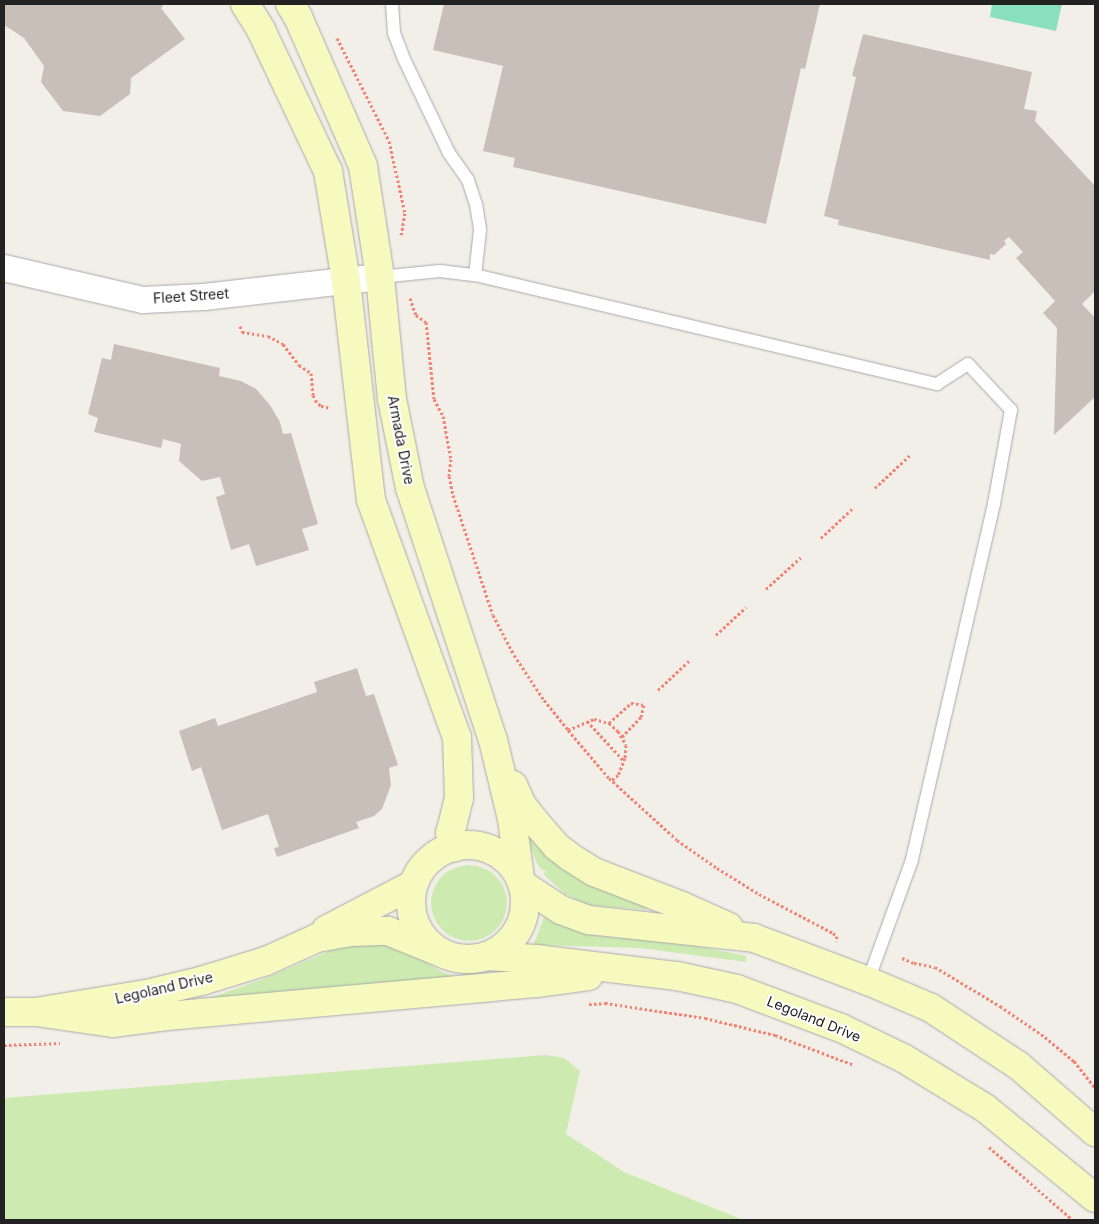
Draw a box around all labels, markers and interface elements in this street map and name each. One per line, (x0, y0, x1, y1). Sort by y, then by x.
street label: Fleet Street (153, 285, 229, 307)
street label: Armada Drive (384, 394, 418, 486)
street label: Legoland Drive (113, 969, 215, 1007)
street label: Legoland Drive (765, 993, 863, 1045)

